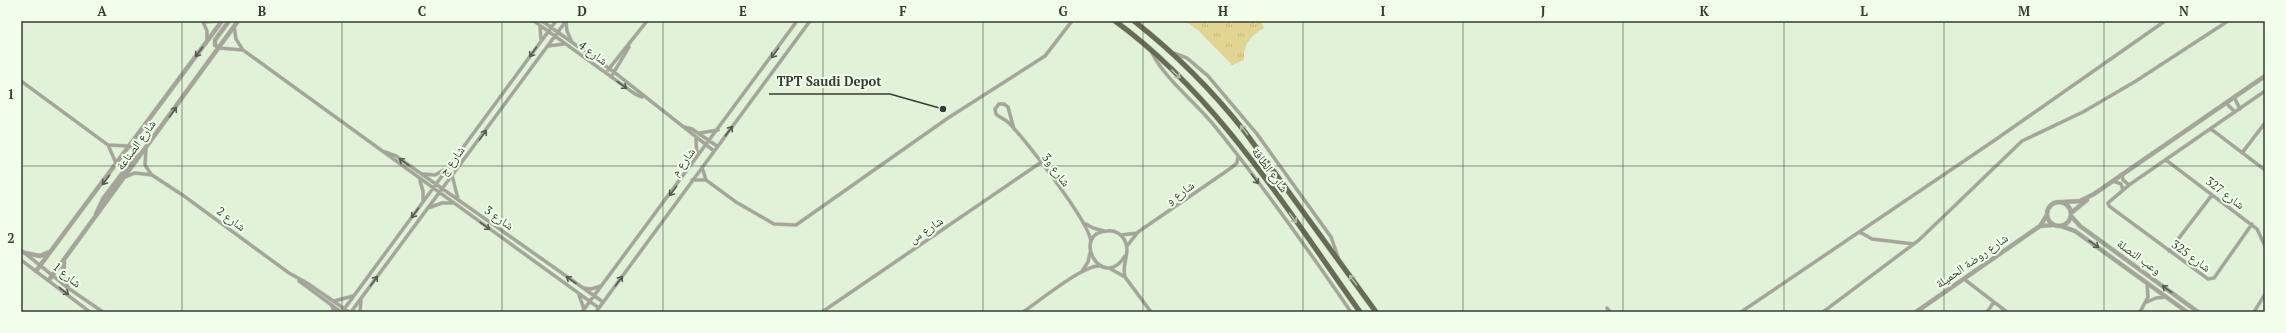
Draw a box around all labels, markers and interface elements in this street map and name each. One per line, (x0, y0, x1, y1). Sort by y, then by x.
text: A (97, 2, 107, 20)
text: B (258, 2, 266, 20)
text: C (418, 2, 426, 20)
text: D (577, 2, 587, 20)
text: E (739, 2, 747, 20)
text: F (899, 2, 907, 20)
text: G (1058, 2, 1068, 20)
text: H (1218, 2, 1228, 20)
text: I (1381, 2, 1386, 20)
text: J (1541, 2, 1546, 20)
text: K (1699, 2, 1709, 20)
text: L (1860, 2, 1868, 20)
text: M (2018, 2, 2030, 20)
text: N (2179, 2, 2189, 20)
street label: شارع 4 (575, 37, 611, 69)
one-way arrow (529, 46, 537, 57)
one-way arrow (195, 47, 203, 58)
one-way arrow (770, 47, 779, 58)
callout: TPT Saudi Depot (769, 69, 890, 94)
one-way arrow (1171, 69, 1181, 79)
text: TPT Saudi Depot (777, 72, 882, 90)
one-way arrow (617, 81, 628, 89)
text: 1 (7, 85, 15, 103)
one-way arrow (169, 107, 177, 118)
street label: شارع الصناعة (112, 117, 160, 173)
one-way arrow (1239, 124, 1248, 135)
one-way arrow (725, 125, 733, 136)
one-way arrow (479, 130, 487, 141)
street label: شارع ج (436, 143, 468, 179)
street label: شارع م (667, 144, 699, 179)
street label: شارع الطاقة (1248, 144, 1292, 196)
street label: شارع و3 (1038, 150, 1074, 190)
one-way arrow (399, 158, 410, 166)
one-way arrow (1251, 173, 1259, 184)
street label: شارع 327 (2202, 173, 2248, 213)
one-way arrow (101, 174, 110, 185)
street label: شارع و (1163, 177, 1198, 209)
one-way arrow (668, 186, 677, 197)
street label: شارع 3 (481, 202, 517, 234)
street label: شارع 2 (213, 203, 249, 235)
one-way arrow (410, 208, 419, 219)
street label: شارع س (906, 213, 946, 247)
one-way arrow (1289, 213, 1297, 224)
one-way arrow (479, 222, 490, 231)
text: 2 (7, 229, 15, 247)
street label: شارع روضة الحميلة (1933, 230, 2011, 292)
street label: وعب النصلة (2114, 236, 2164, 278)
street label: شارع 325 (2168, 236, 2214, 276)
one-way arrow (2089, 240, 2100, 248)
street label: شارع 1 (49, 259, 85, 291)
one-way arrow (370, 275, 378, 286)
one-way arrow (615, 275, 623, 286)
one-way arrow (1349, 275, 1357, 286)
one-way arrow (565, 276, 576, 284)
one-way arrow (2161, 285, 2172, 293)
one-way arrow (58, 287, 69, 296)

